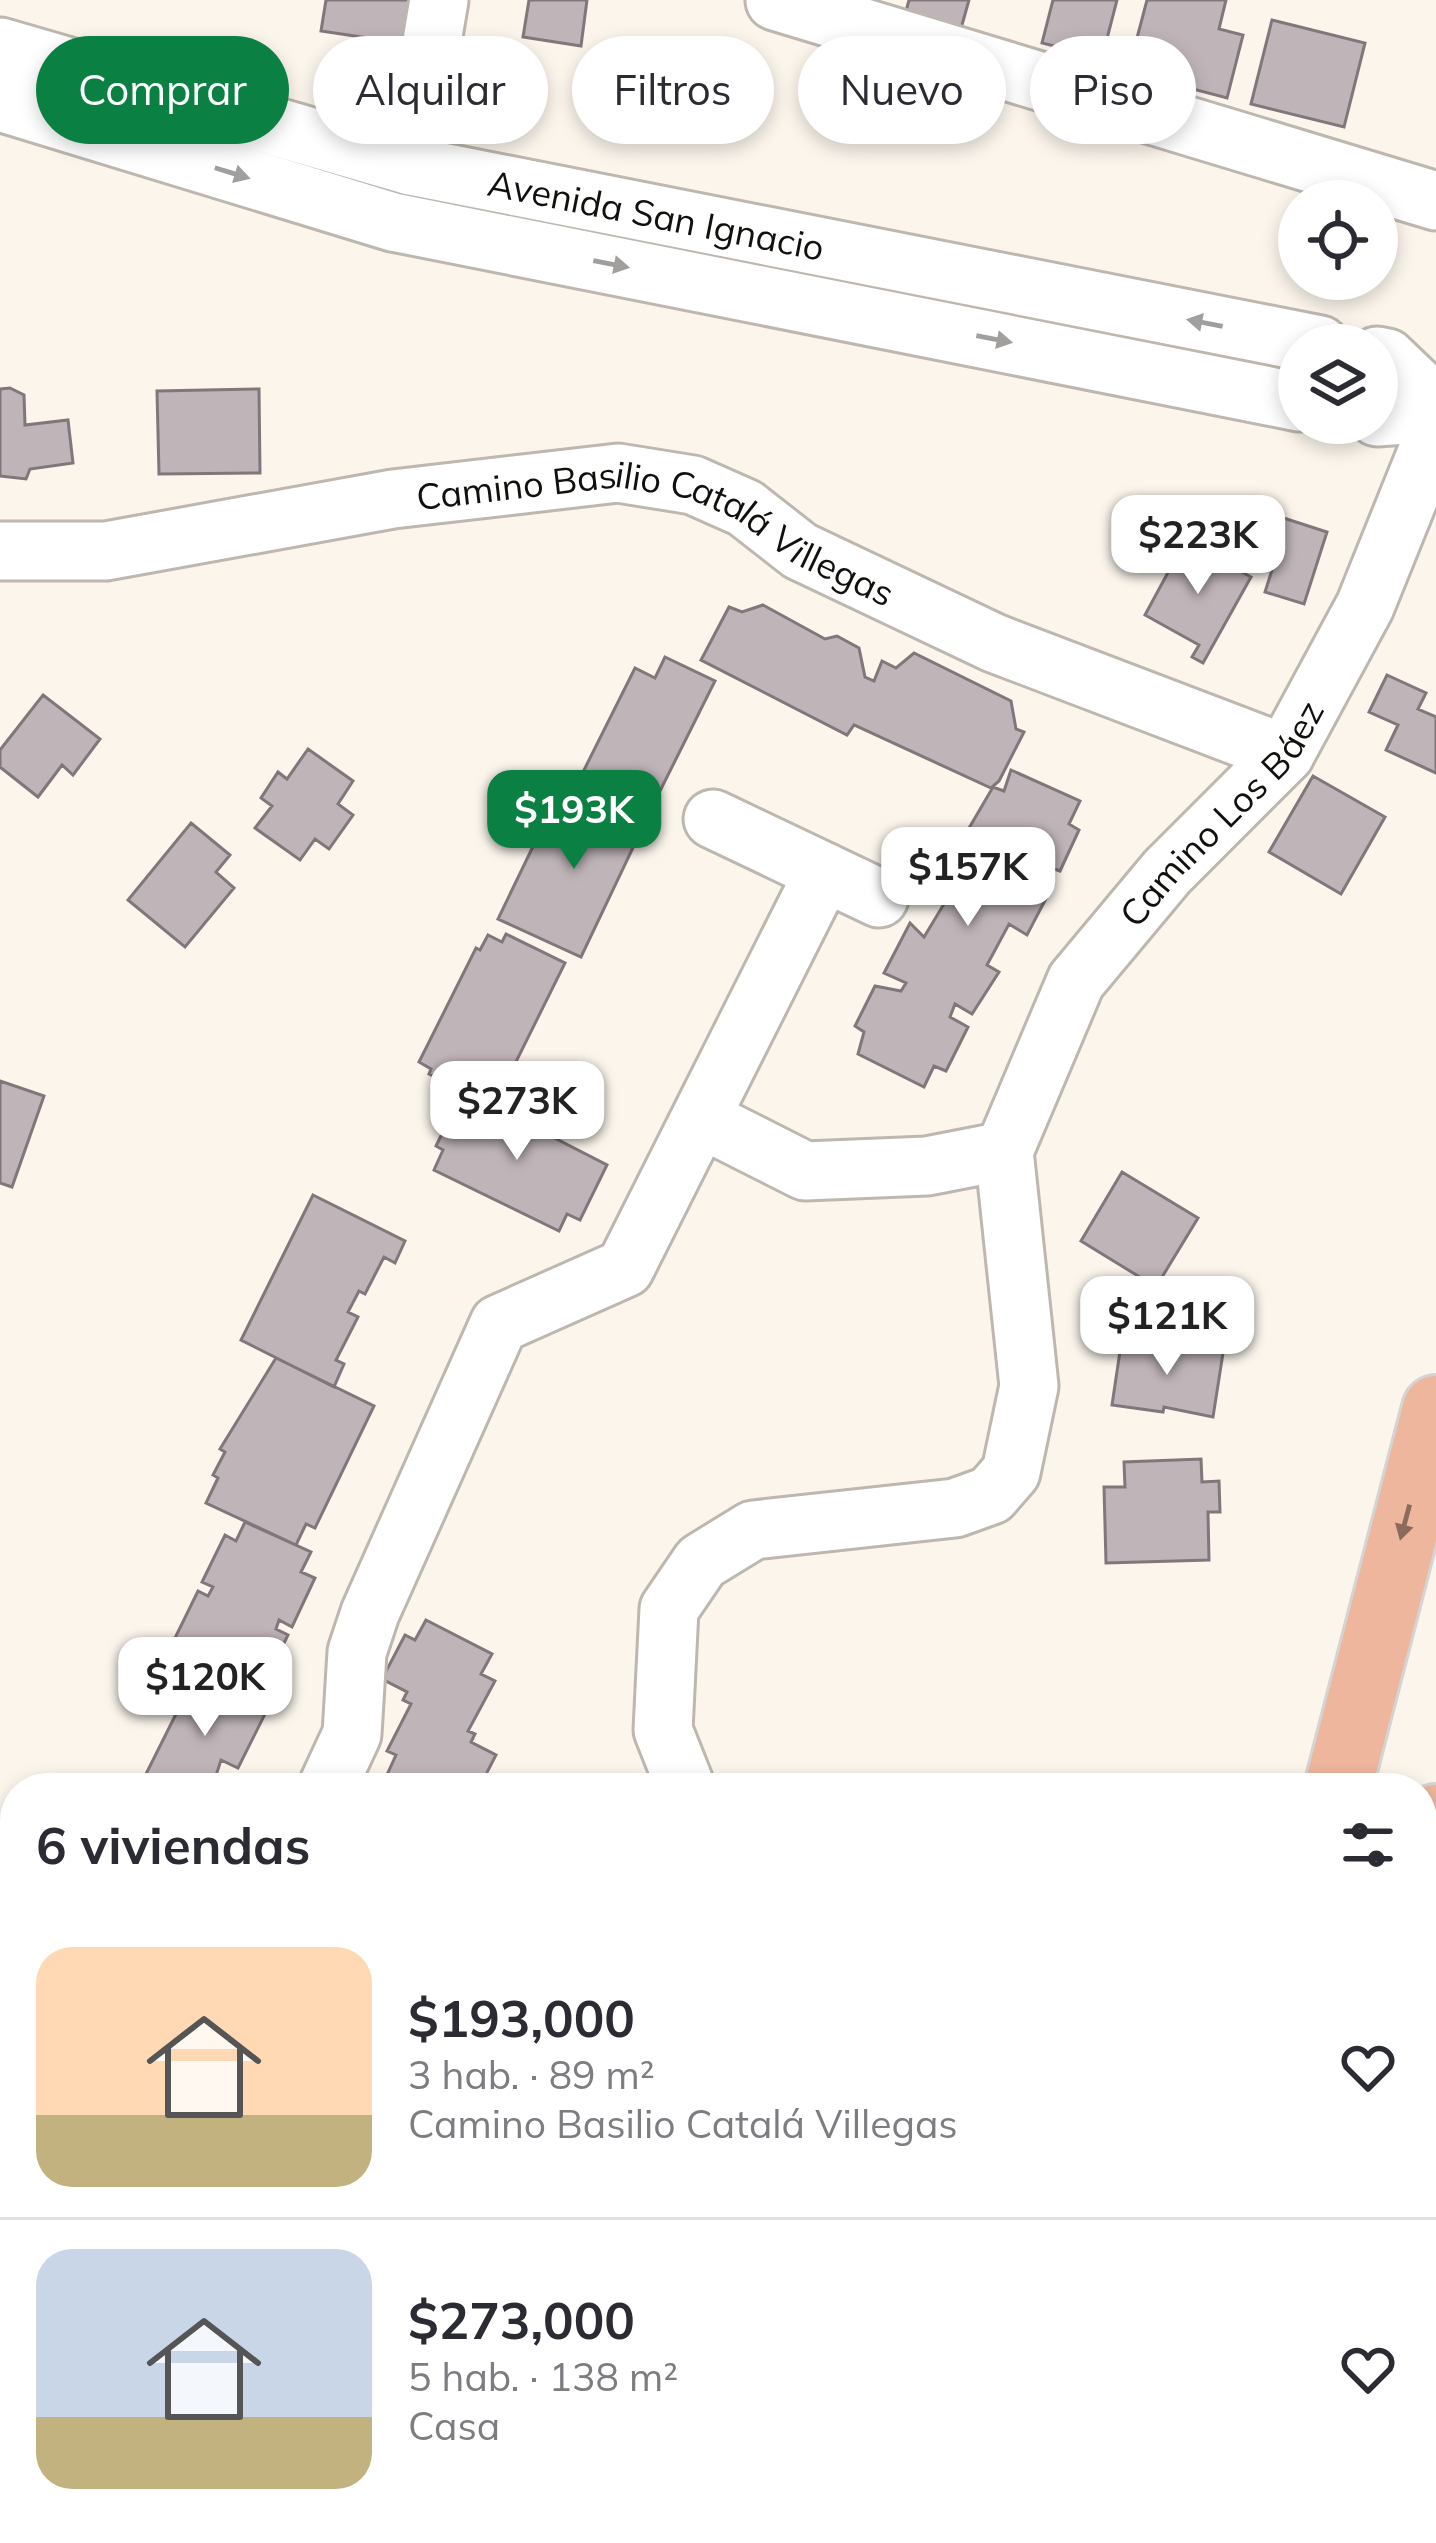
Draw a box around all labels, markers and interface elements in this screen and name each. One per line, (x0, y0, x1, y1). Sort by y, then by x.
chip: Comprar (36, 36, 289, 144)
chip: Alquilar (313, 36, 548, 144)
chip: Filtros (572, 36, 774, 144)
chip: Nuevo (798, 36, 1006, 144)
chip: Piso (1030, 36, 1196, 144)
street label: Avenida San Ignacio (484, 159, 828, 269)
one-way arrow (215, 164, 251, 183)
map controls (1278, 180, 1398, 444)
button: locate (1278, 180, 1398, 300)
one-way arrow (593, 255, 630, 274)
one-way arrow (1186, 313, 1224, 332)
button: layers (1278, 324, 1398, 444)
one-way arrow (975, 330, 1013, 349)
street label: Camino Basilio Catalá Villegas (414, 450, 902, 615)
pin: $223K (1114, 495, 1282, 597)
text: $223K (1138, 509, 1258, 558)
street label: Camino Los Báez (1109, 692, 1332, 935)
pin: $193K (490, 770, 658, 872)
text: $193K (514, 784, 634, 833)
pin: $157K (884, 827, 1052, 929)
text: $157K (908, 841, 1028, 890)
pin: $273K (433, 1061, 601, 1163)
text: $273K (457, 1075, 577, 1124)
pin: $121K (1083, 1276, 1251, 1378)
text: $121K (1107, 1290, 1227, 1339)
one-way arrow (1395, 1503, 1414, 1540)
pin: $120K (121, 1637, 289, 1739)
text: $120K (145, 1651, 265, 1700)
icon: filters (1335, 1812, 1401, 1878)
text: 6 viviendas (36, 1813, 310, 1877)
text: $193,000 (408, 1986, 635, 2050)
icon: home (132, 1995, 276, 2139)
icon: heart (1335, 2034, 1401, 2100)
text: 3 hab. · 89 m² (408, 2050, 655, 2099)
text: Camino Basilio Catalá Villegas (408, 2099, 958, 2148)
text: $273,000 (408, 2288, 635, 2352)
icon: home (132, 2297, 276, 2441)
icon: heart (1335, 2336, 1401, 2402)
text: 5 hab. · 138 m² (408, 2352, 678, 2401)
text: Casa (408, 2401, 500, 2450)

